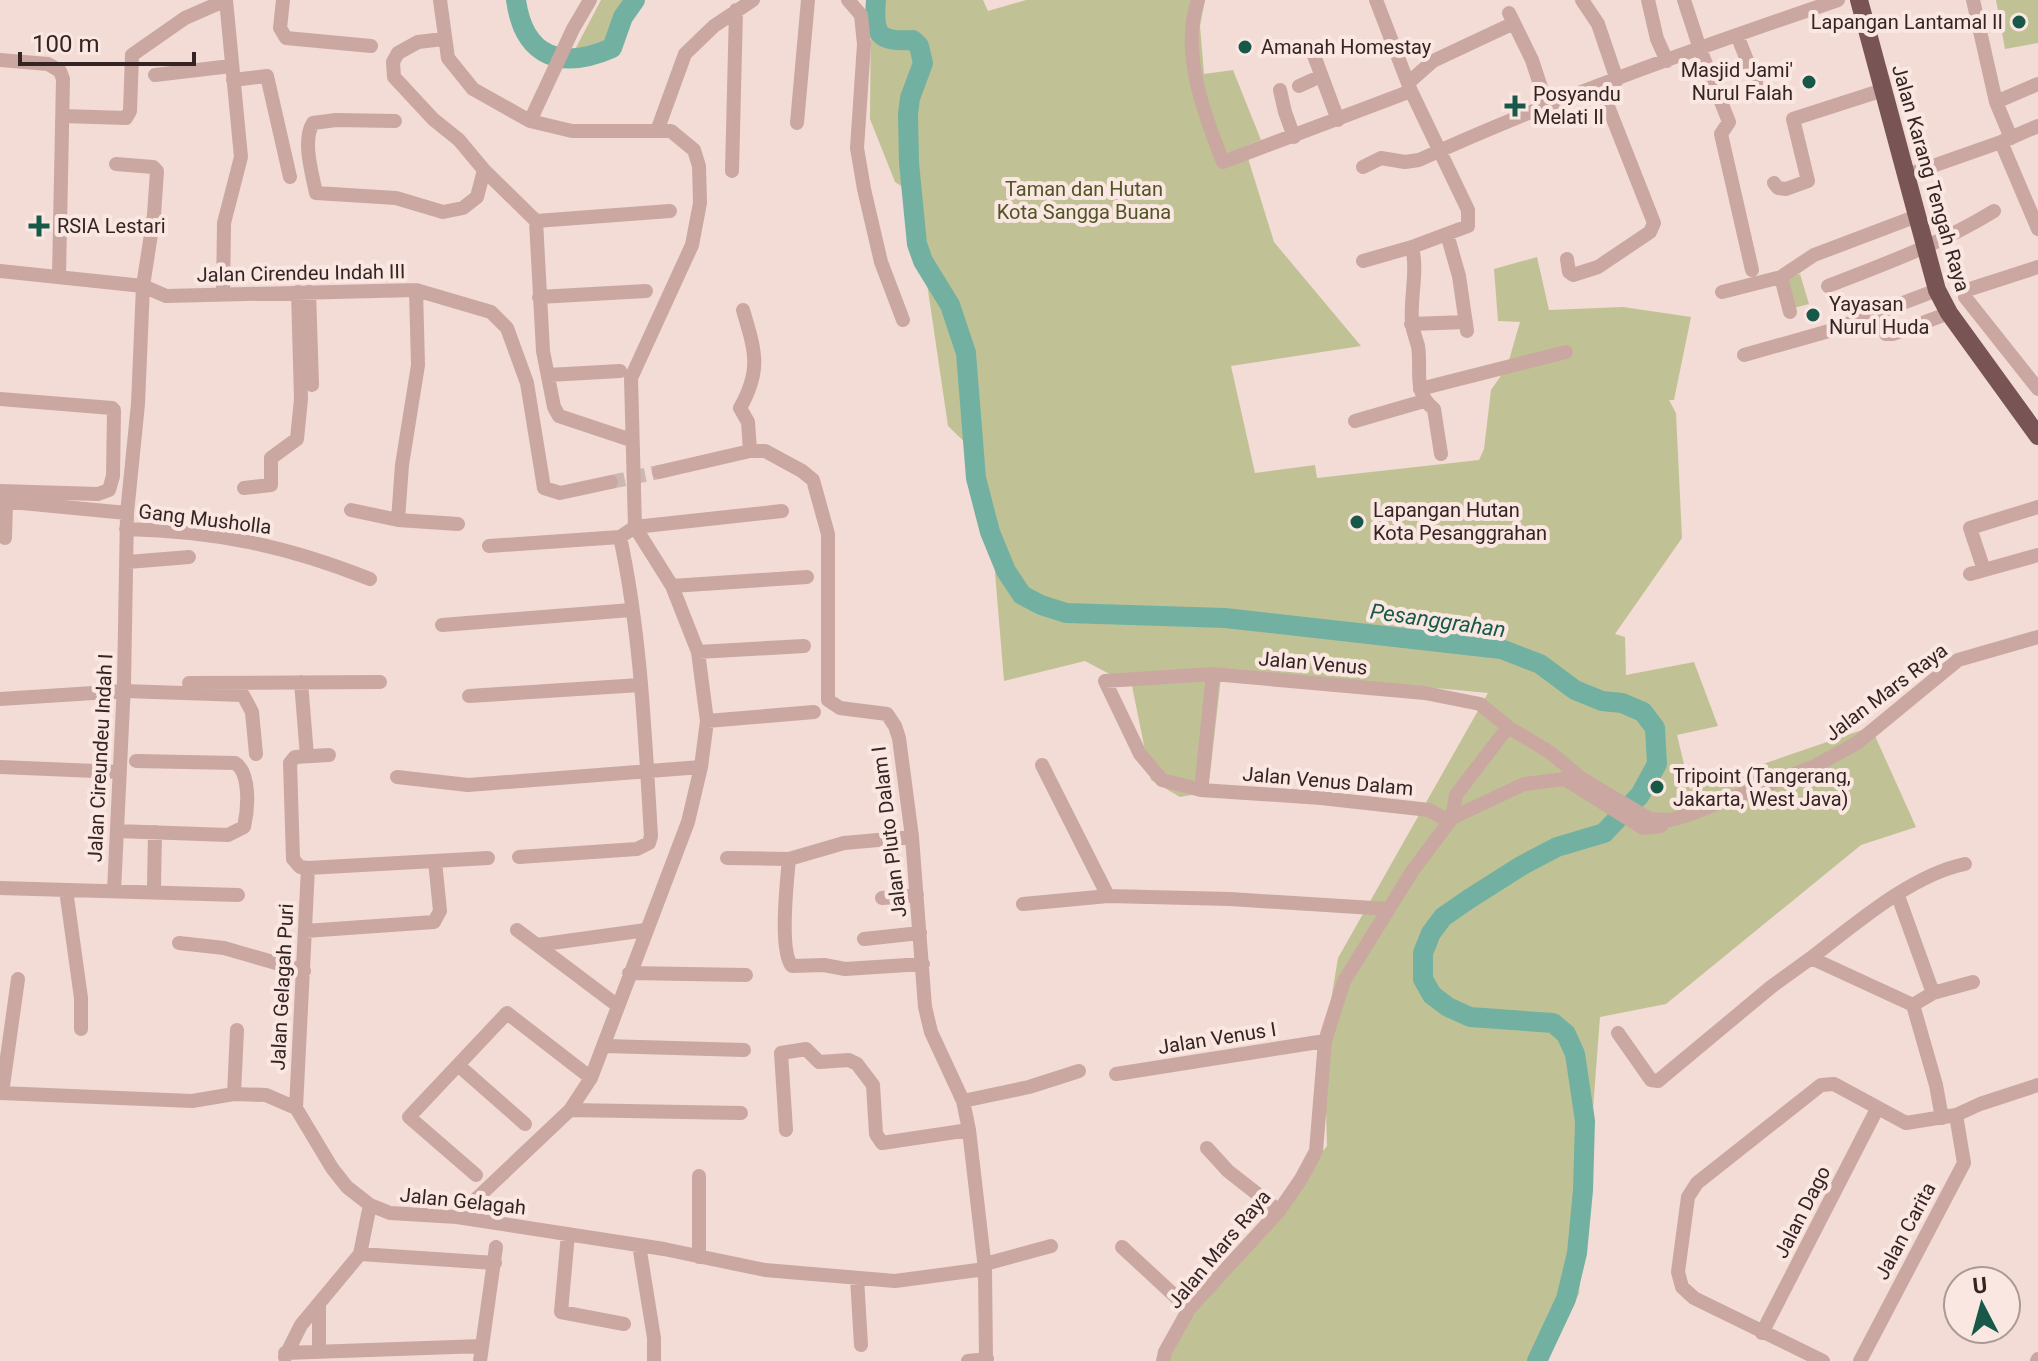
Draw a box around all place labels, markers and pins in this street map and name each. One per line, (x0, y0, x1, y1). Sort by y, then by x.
place label: Lapangan Lantamal II (1811, 10, 2003, 34)
marker: Lapangan Lantamal II (2010, 13, 2028, 31)
place label: Amanah Homestay (1261, 35, 1432, 59)
marker: Amanah Homestay (1236, 38, 1254, 56)
place label: Masjid Jami' Nurul Falah (1681, 58, 1793, 105)
marker: Masjid Jami' Nurul Falah (1800, 73, 1818, 91)
place label: Posyandu Melati II (1533, 82, 1621, 129)
marker: Posyandu Melati II (1504, 95, 1526, 117)
place label: RSIA Lestari (57, 214, 166, 238)
marker: RSIA Lestari (28, 215, 50, 237)
place label: Yayasan Nurul Huda (1829, 292, 1929, 339)
marker: Yayasan Nurul Huda (1804, 306, 1822, 324)
place label: Lapangan Hutan Kota Pesanggrahan (1373, 498, 1547, 545)
marker: Lapangan Hutan Kota Pesanggrahan (1348, 513, 1366, 531)
place label: Tripoint (Tangerang, Jakarta, West Java) (1673, 764, 1851, 811)
marker: Tripoint (Tangerang, Jakarta, West Java) (1648, 778, 1666, 796)

